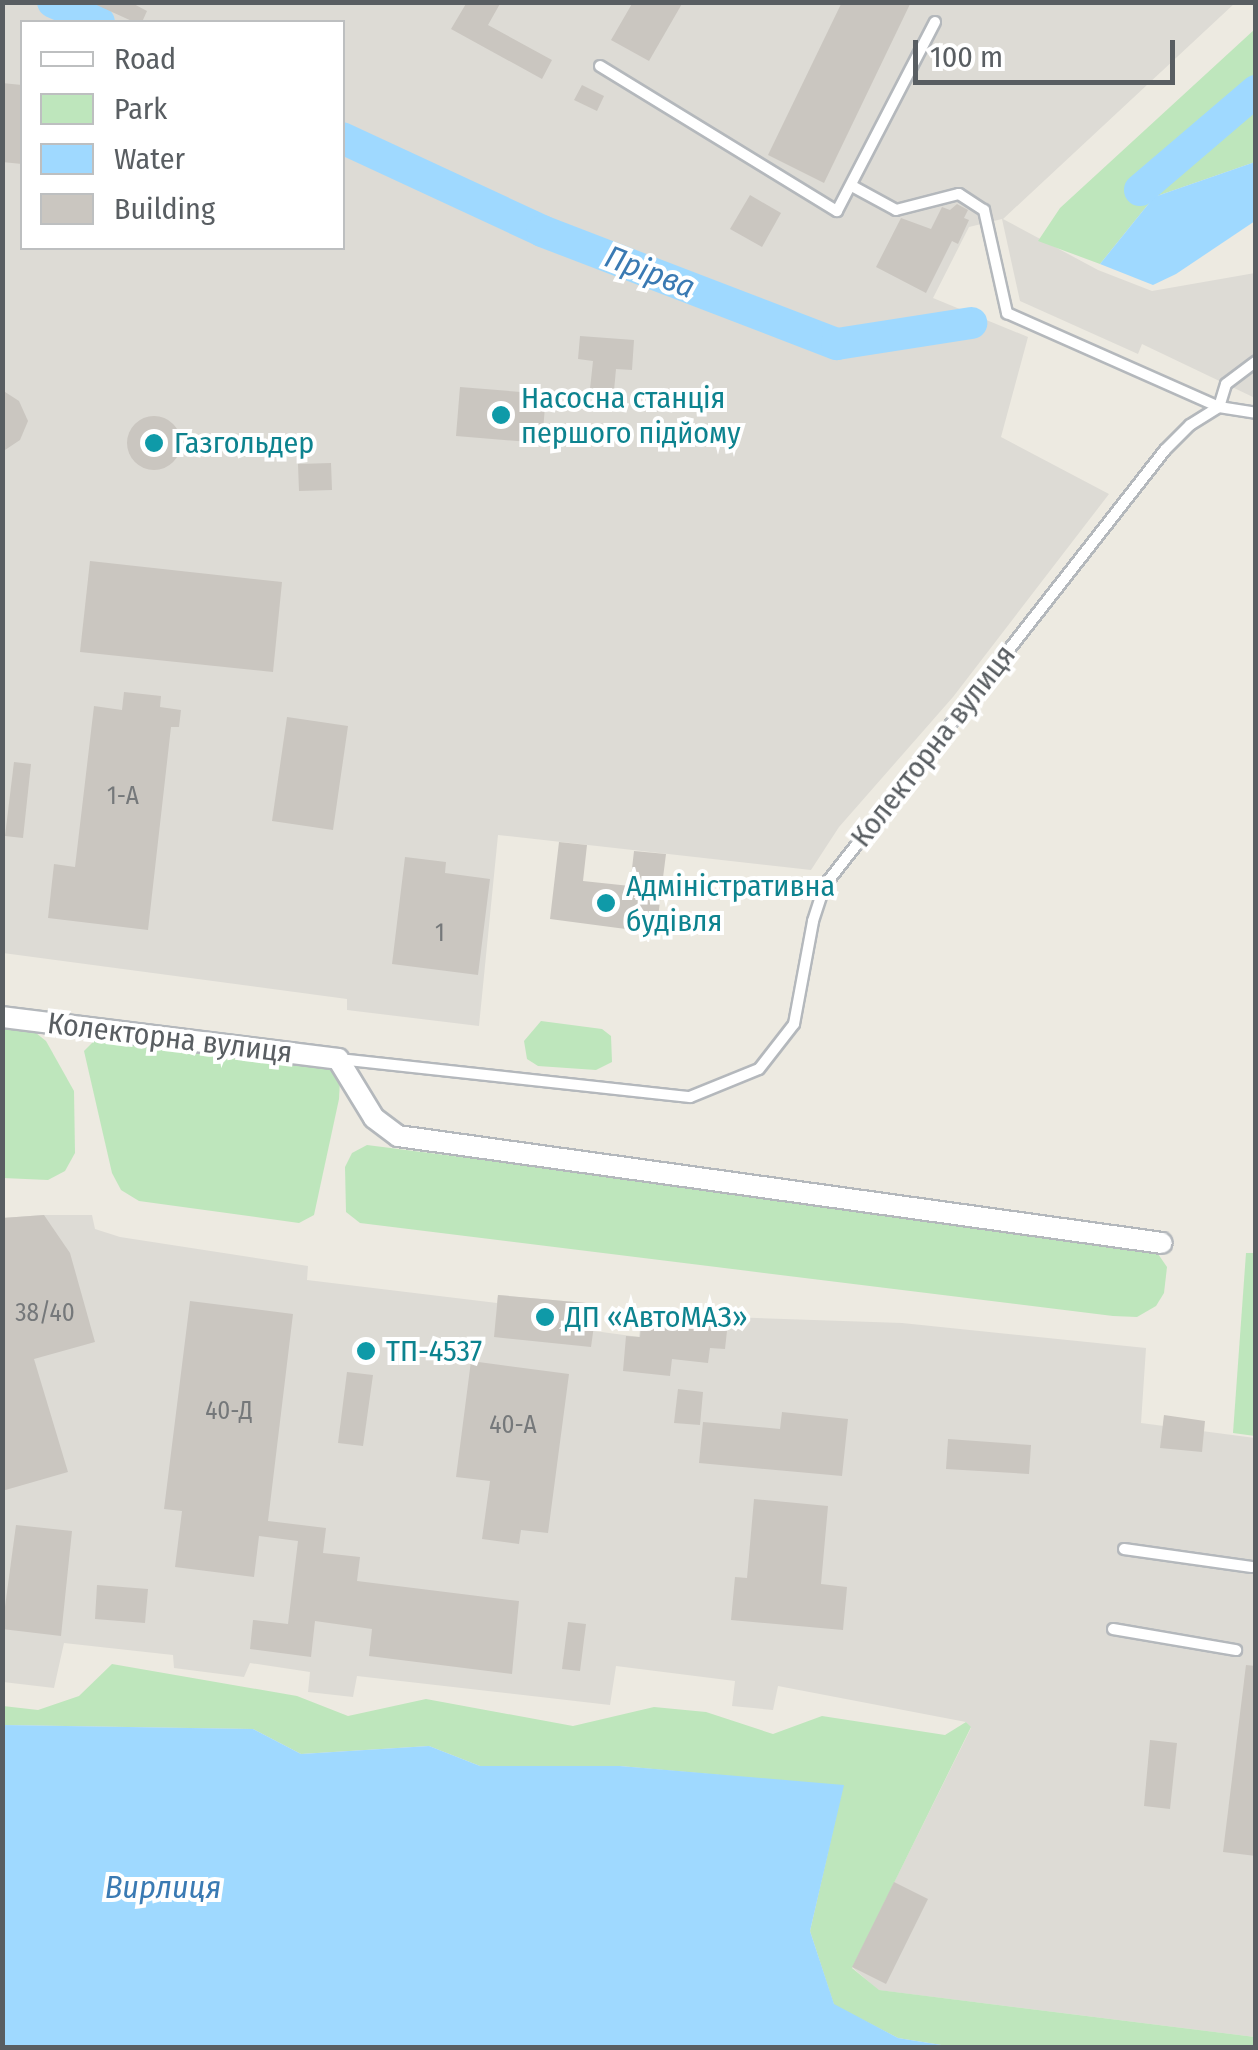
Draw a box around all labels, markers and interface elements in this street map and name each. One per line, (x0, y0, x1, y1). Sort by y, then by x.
legend (20, 20, 345, 250)
scale bar (918, 20, 1180, 82)
text: 100 m (930, 39, 1003, 75)
text: Road (114, 41, 176, 77)
text: Park (114, 91, 167, 127)
text: Water (114, 141, 185, 177)
text: Building (114, 191, 215, 227)
water label: Прірва (600, 237, 700, 307)
place label: Насосна станція першого підйому (521, 380, 741, 450)
marker: Насосна станція першого підйому (490, 404, 512, 426)
place label: Газгольдер (174, 425, 314, 461)
marker: Газгольдер (143, 432, 165, 454)
street label: Колекторна вулиця (843, 638, 1023, 854)
house number: 1-А (107, 781, 139, 811)
place label: Адміністративна будівля (626, 868, 835, 938)
marker: Адміністративна будівля (595, 892, 617, 914)
house number: 1 (435, 918, 445, 948)
street label: Колекторна вулиця (46, 1005, 294, 1071)
house number: 38/40 (15, 1298, 75, 1328)
place label: ДП «АвтоМАЗ» (565, 1299, 748, 1335)
marker: ДП «АвтоМАЗ» (534, 1306, 556, 1328)
place label: ТП-4537 (386, 1333, 482, 1369)
marker: ТП-4537 (355, 1340, 377, 1362)
house number: 40-Д (205, 1396, 253, 1426)
house number: 40-А (489, 1410, 537, 1440)
water label: Вирлиця (105, 1868, 221, 1906)

